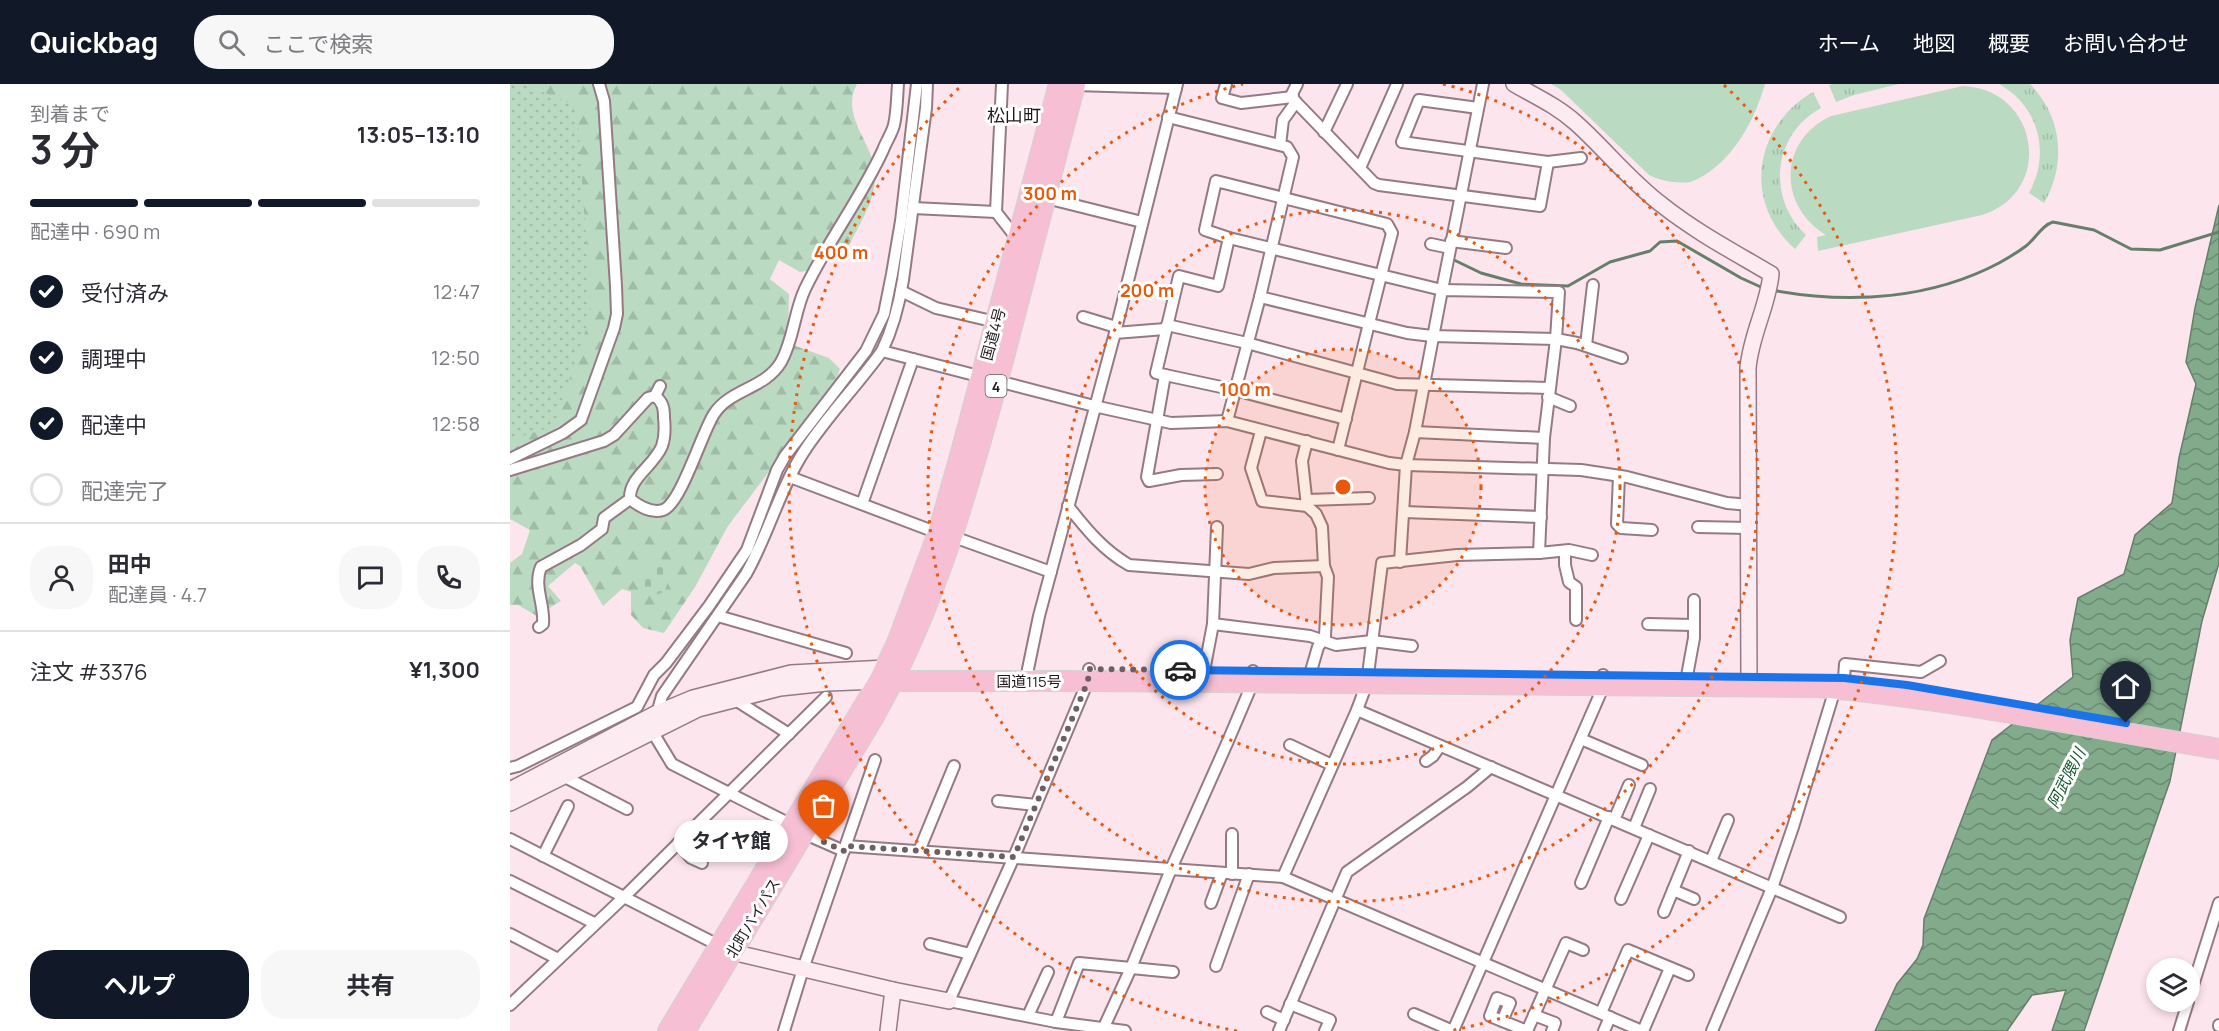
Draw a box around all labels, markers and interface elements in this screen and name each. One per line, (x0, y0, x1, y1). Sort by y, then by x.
search box (194, 15, 614, 69)
text: Quickbag (30, 23, 158, 61)
icon: search (215, 26, 248, 59)
text: ここで検索 (263, 29, 373, 59)
text: ホーム (1818, 29, 1880, 57)
text: 地図 (1913, 29, 1955, 57)
text: 概要 (1988, 29, 2030, 57)
text: お問い合わせ (2063, 29, 2189, 57)
text: 到着まで (30, 100, 110, 127)
district label: 松山町 (987, 103, 1041, 127)
text: 13:05–13:10 (357, 120, 480, 150)
text: 3 分 (30, 122, 99, 176)
text: 300 m (1023, 181, 1077, 205)
text: 配達中 · 690 m (30, 218, 160, 245)
text: 400 m (814, 240, 868, 264)
icon: check (30, 275, 63, 308)
text: 受付済み (81, 278, 169, 308)
text: 12:47 (433, 278, 480, 305)
text: 200 m (1120, 278, 1174, 302)
street label: 国道4号 (976, 305, 1010, 363)
icon: check (30, 341, 63, 374)
text: 調理中 (81, 344, 147, 374)
text: 12:50 (431, 344, 480, 371)
road number: 4 (986, 375, 1006, 397)
text: 100 m (1219, 377, 1271, 401)
icon: check (30, 407, 63, 440)
text: 配達中 (81, 410, 147, 440)
text: 12:58 (432, 410, 480, 437)
text: 配達完了 (81, 476, 169, 506)
centre of rings (1333, 477, 1353, 497)
button: person (30, 546, 93, 609)
button: chat (339, 546, 402, 609)
button: phone (417, 546, 480, 609)
text: 田中 (108, 549, 152, 579)
text: 配達員 · 4.7 (108, 581, 207, 608)
courier (1150, 640, 1210, 700)
icon: car (1164, 654, 1197, 687)
text: ¥1,300 (409, 655, 480, 685)
text: 注文 #3376 (30, 657, 148, 687)
pin (2100, 661, 2151, 723)
icon: home (2109, 670, 2142, 703)
street label: 国道115号 (996, 671, 1062, 692)
water label: 阿武隈川 (2042, 743, 2091, 812)
pin (798, 780, 849, 842)
icon: bag (807, 789, 840, 822)
callout: タイヤ館 (674, 821, 788, 863)
text: タイヤ館 (691, 827, 771, 854)
street label: 北町バイパス (721, 874, 785, 962)
button: ヘルプ (30, 950, 249, 1019)
button: 共有 (261, 950, 480, 1019)
map controls (2146, 958, 2200, 1012)
button: layers (2146, 958, 2200, 1012)

